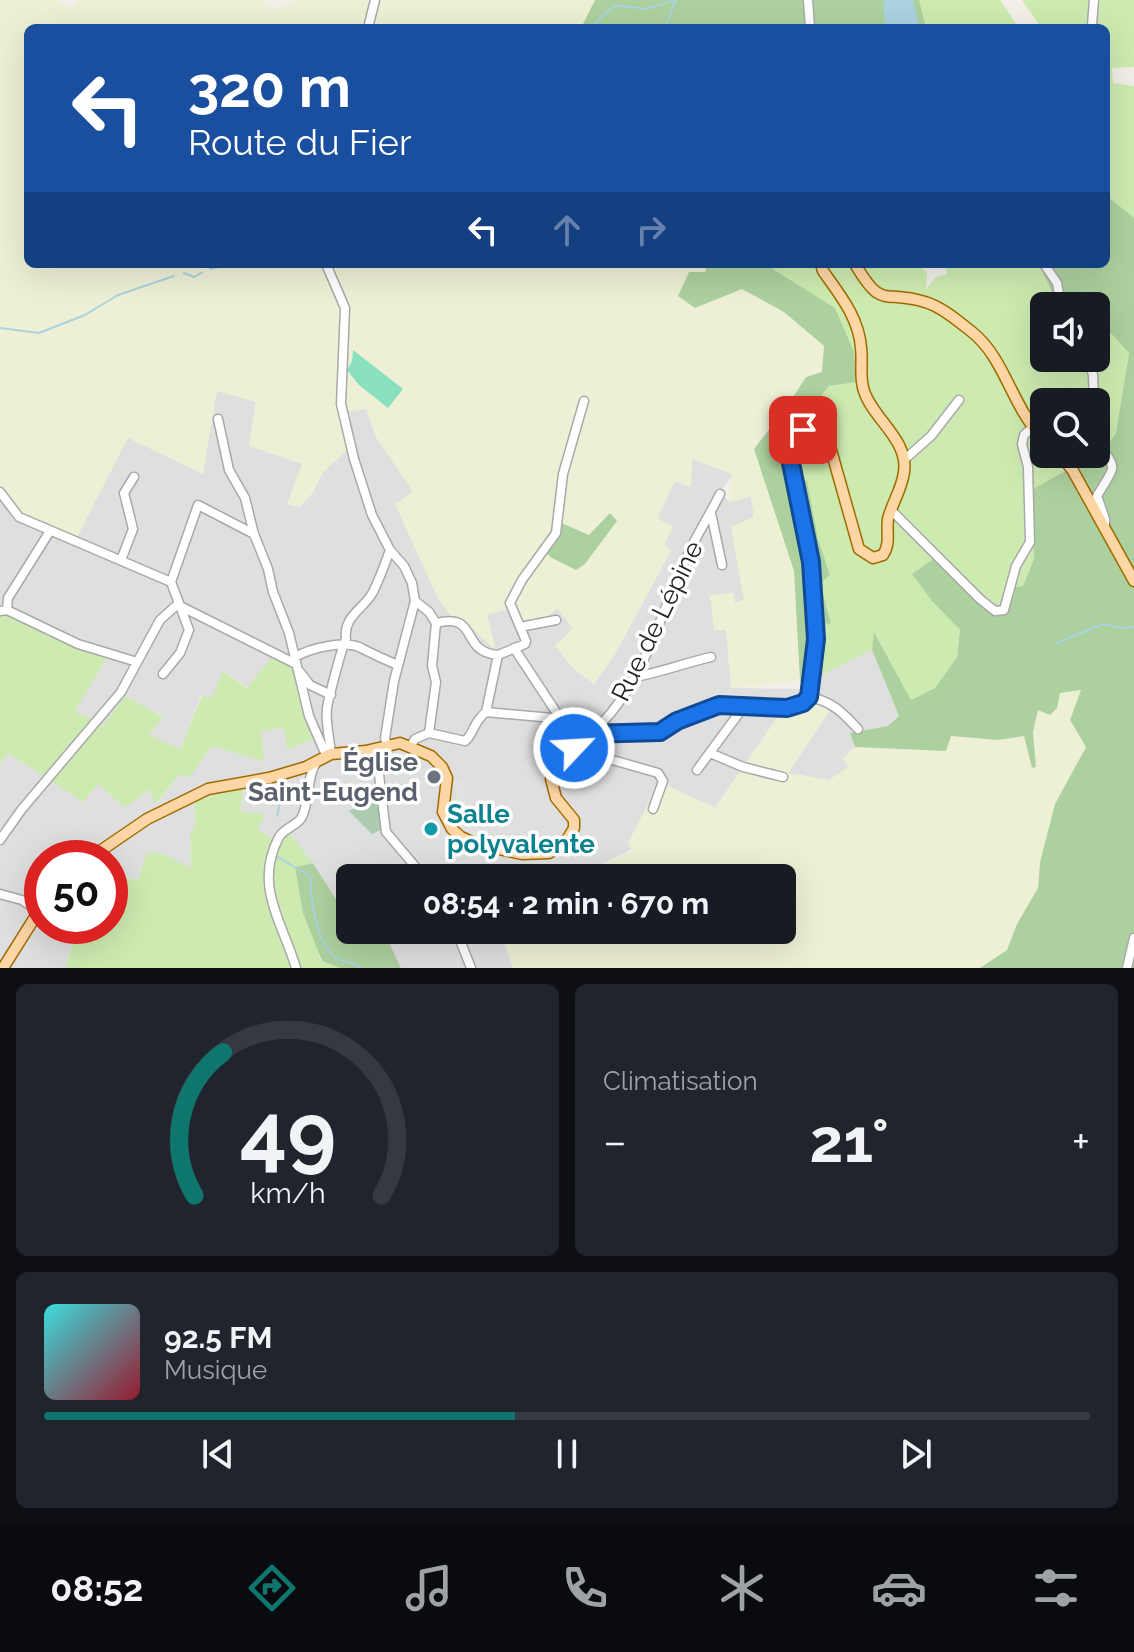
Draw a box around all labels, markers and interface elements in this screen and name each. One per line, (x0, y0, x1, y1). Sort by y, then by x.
text: 320 m (188, 54, 351, 120)
icon: left (56, 56, 160, 160)
text: Route du Fier (188, 121, 412, 163)
icon: left (461, 208, 505, 252)
icon: ahead (545, 208, 589, 252)
icon: right (629, 208, 673, 252)
map controls (1030, 292, 1110, 468)
button: sound (1030, 292, 1110, 372)
button: search (1030, 388, 1110, 468)
pin (769, 396, 837, 464)
icon: arrive (781, 408, 825, 452)
street label: Rue de Lépine (605, 536, 709, 706)
position arrow (532, 706, 616, 790)
place label: Église Saint-Eugend (248, 747, 418, 807)
marker: Église Saint-Eugend (425, 768, 443, 786)
place label: Salle polyvalente (447, 799, 595, 859)
marker: Salle polyvalente (422, 820, 440, 838)
speed limit sign: 50 (24, 840, 128, 944)
text: 08:54 · 2 min · 670 m (423, 886, 709, 921)
text: Climatisation (603, 1066, 758, 1096)
text: 49 (239, 1084, 336, 1181)
text: 21° (810, 1106, 889, 1176)
text: − (603, 1116, 627, 1167)
text: + (1072, 1116, 1090, 1167)
text: km/h (250, 1176, 325, 1210)
text: 92.5 FM (164, 1320, 272, 1355)
text: Musique (164, 1355, 267, 1385)
icon: previous (196, 1432, 240, 1476)
icon: pause (545, 1432, 589, 1476)
icon: next (894, 1432, 938, 1476)
icon: directions (244, 1560, 300, 1616)
icon: music (401, 1560, 457, 1616)
icon: phone (557, 1560, 613, 1616)
icon: climate (714, 1560, 770, 1616)
icon: car (871, 1560, 927, 1616)
icon: filters (1028, 1560, 1084, 1616)
text: 08:52 (50, 1567, 143, 1609)

